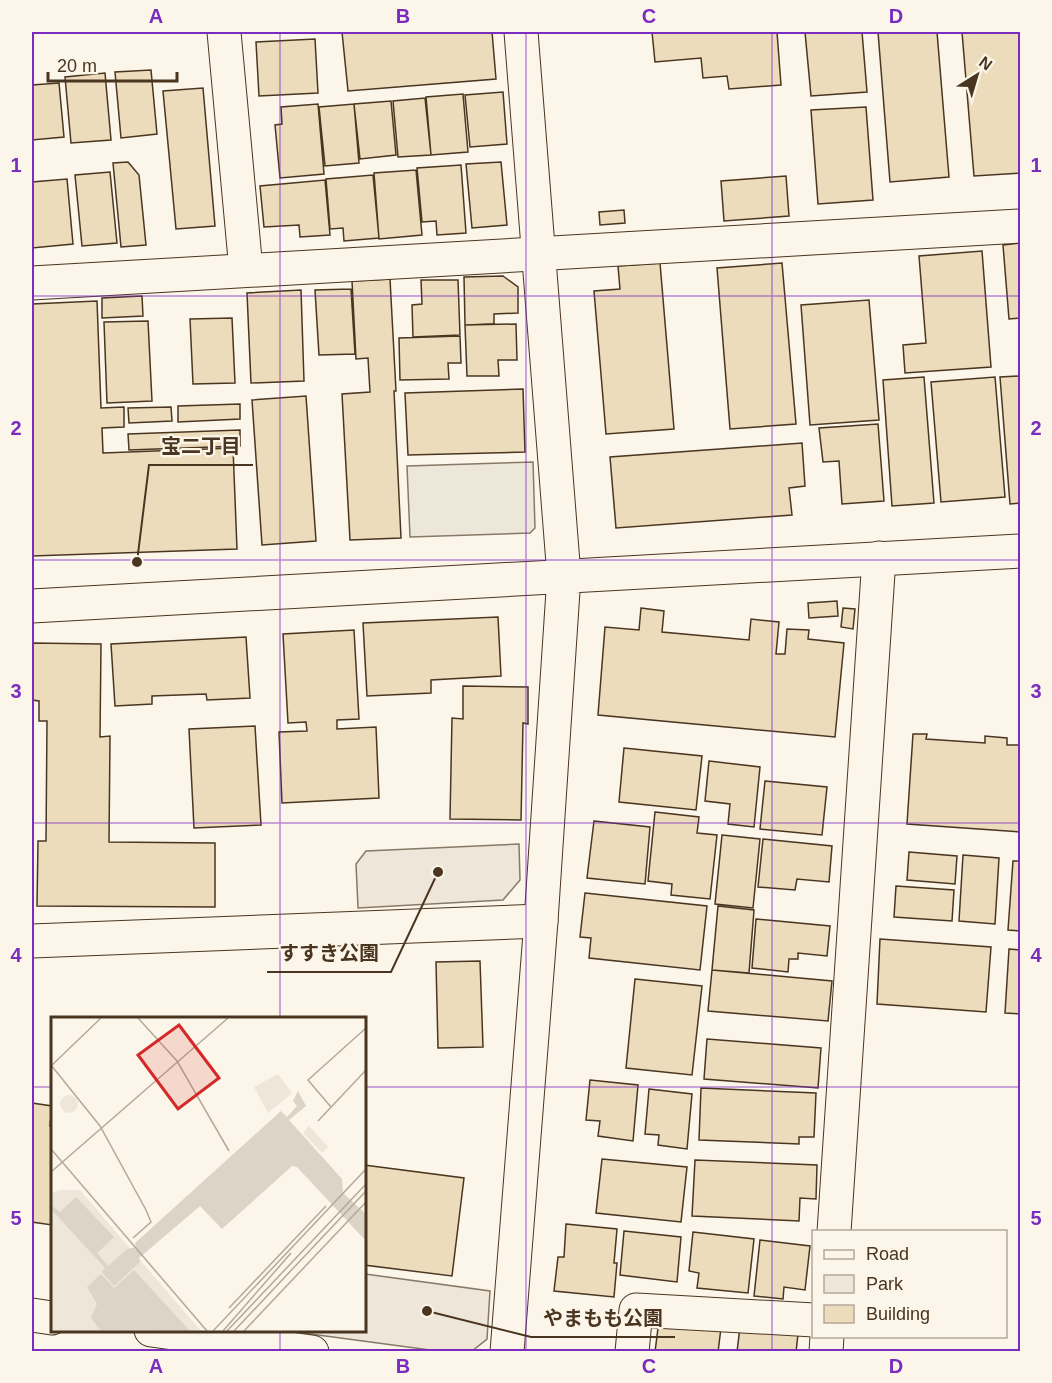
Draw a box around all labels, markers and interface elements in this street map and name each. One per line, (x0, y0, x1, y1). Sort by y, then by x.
text: A (149, 5, 163, 27)
text: B (396, 5, 410, 27)
text: C (642, 5, 656, 27)
text: D (889, 5, 903, 27)
scale bar (48, 45, 177, 83)
north arrow (947, 45, 1007, 105)
text: N (976, 53, 995, 74)
text: 20 m (57, 56, 97, 76)
text: 1 (10, 154, 22, 176)
text: 1 (1030, 154, 1042, 176)
text: 2 (10, 417, 22, 439)
text: 2 (1030, 417, 1042, 439)
callout: 宝二丁目 (149, 427, 253, 465)
text: 宝二丁目 (161, 435, 241, 457)
text: 3 (10, 680, 22, 702)
text: 3 (1030, 680, 1042, 702)
callout: すすき公園 (267, 934, 391, 972)
text: すすき公園 (279, 942, 379, 964)
text: 4 (10, 944, 22, 966)
text: 4 (1030, 944, 1042, 966)
inset map (51, 1017, 366, 1332)
text: 5 (10, 1207, 22, 1229)
text: 5 (1030, 1207, 1042, 1229)
legend (812, 1230, 1007, 1338)
text: Road (866, 1244, 909, 1264)
text: Park (866, 1274, 904, 1294)
callout: やまもも公園 (531, 1299, 675, 1337)
text: Building (866, 1304, 930, 1324)
text: やまもも公園 (543, 1307, 663, 1329)
text: A (149, 1355, 163, 1377)
text: B (396, 1355, 410, 1377)
text: C (642, 1355, 656, 1377)
text: D (889, 1355, 903, 1377)

